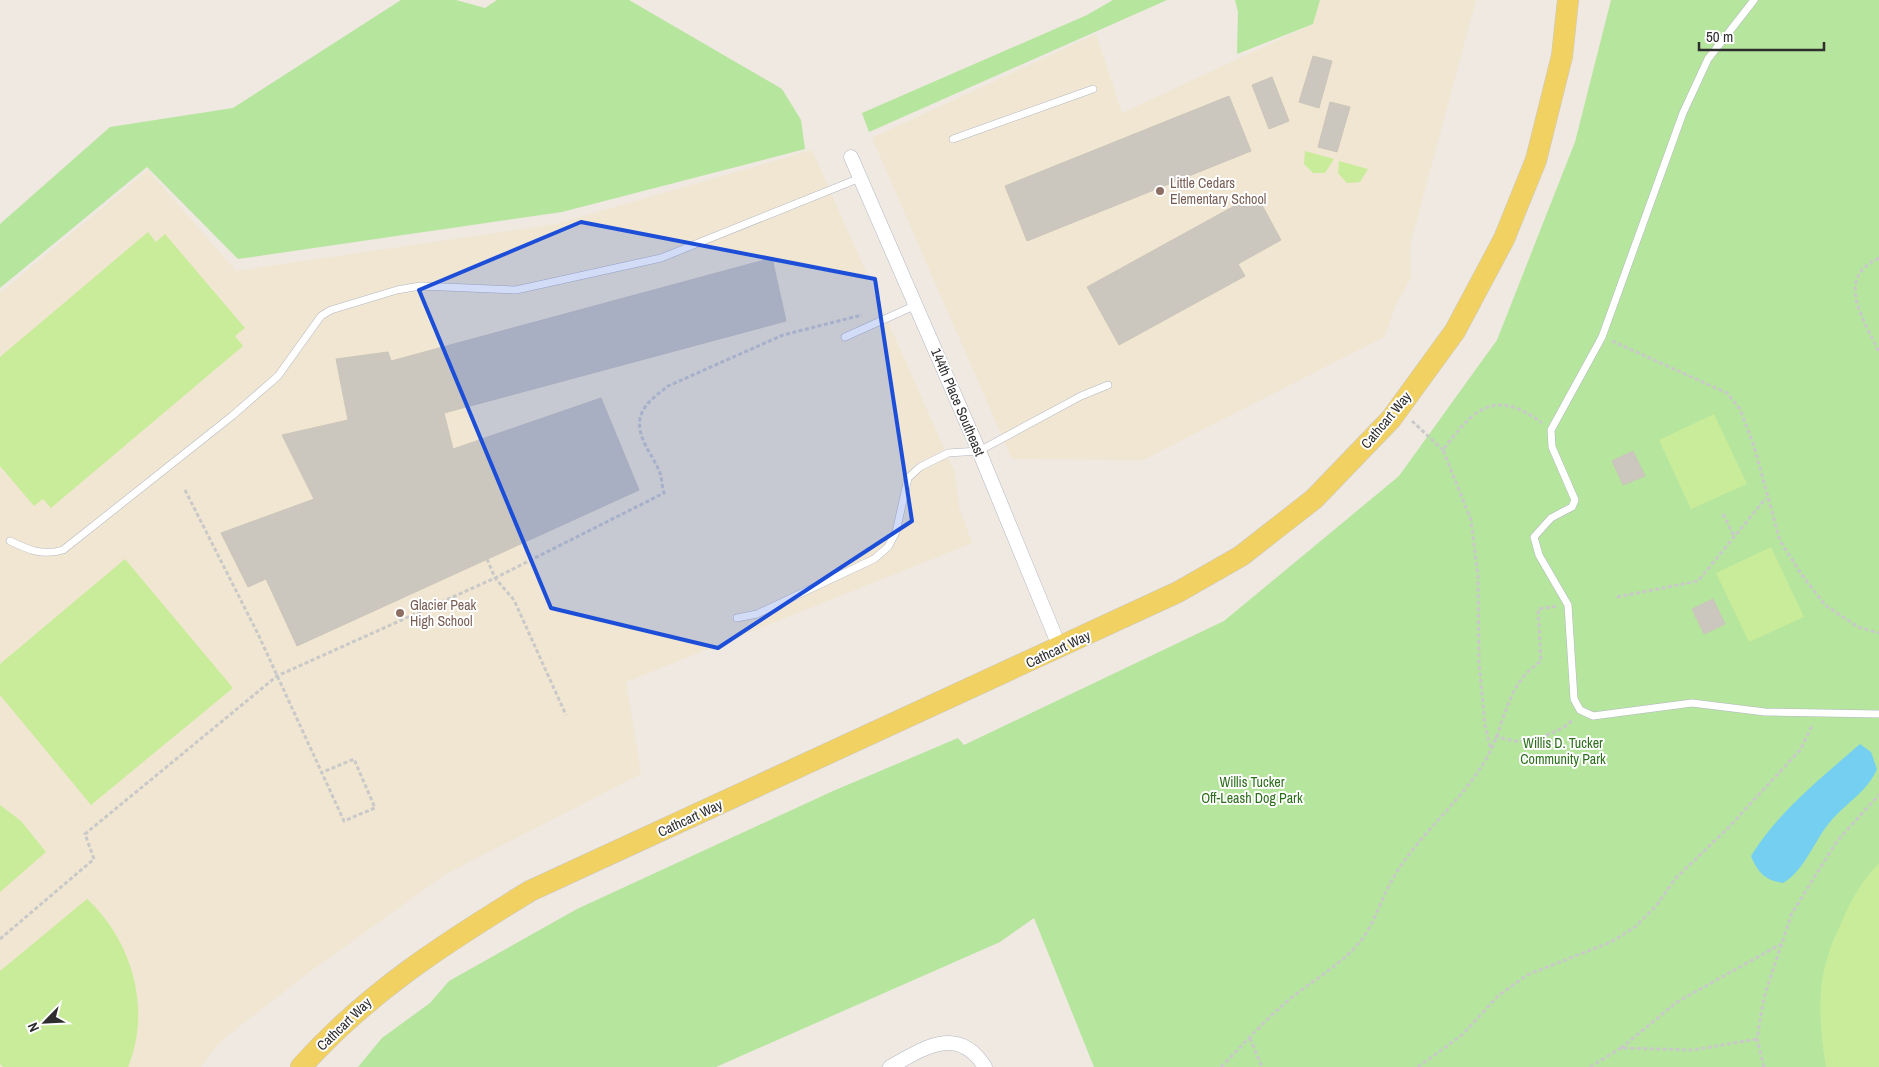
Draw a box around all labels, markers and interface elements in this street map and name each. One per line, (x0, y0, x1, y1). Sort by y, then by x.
scale bar (1699, 20, 1824, 52)
text: 50 m (1706, 26, 1733, 47)
place label: Little Cedars Elementary School (1170, 174, 1266, 208)
marker: Little Cedars Elementary School (1154, 185, 1166, 197)
street label: 144th Place Southeast (927, 345, 989, 459)
street label: Cathcart Way (1357, 388, 1415, 452)
place label: Glacier Peak High School (410, 596, 477, 630)
marker: Glacier Peak High School (394, 607, 406, 619)
street label: Cathcart Way (1023, 626, 1093, 672)
park label: Willis D. Tucker Community Park (1520, 734, 1606, 768)
park label: Willis Tucker Off-Leash Dog Park (1201, 773, 1303, 807)
street label: Cathcart Way (655, 795, 725, 841)
street label: Cathcart Way (313, 993, 375, 1054)
north arrow (20, 997, 70, 1047)
text: N (23, 1020, 43, 1035)

